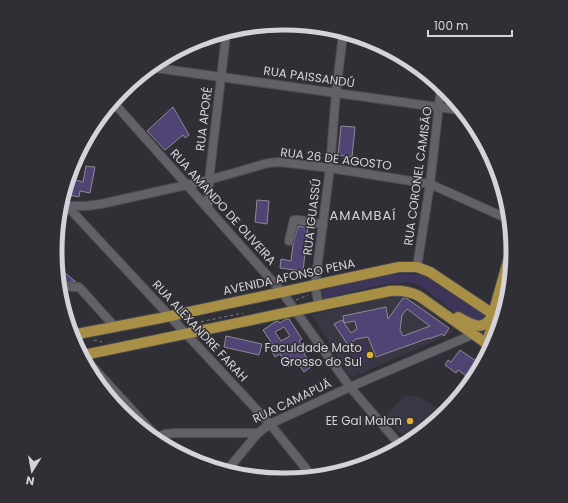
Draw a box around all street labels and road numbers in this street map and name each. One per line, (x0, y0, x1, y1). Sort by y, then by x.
street label: RUA PAISSANDÚ (262, 62, 356, 91)
street label: RUA APORÉ (191, 86, 216, 152)
street label: RUA CORONEL CAMISÃO (399, 105, 436, 247)
street label: RUA 26 DE AGOSTO (279, 143, 393, 174)
street label: RUA AMANDO DE OLIVEIRA (167, 145, 280, 268)
street label: RUA IGUASSÚ (298, 178, 325, 256)
street label: AVENIDA AFONSO PENA (221, 254, 357, 299)
street label: RUA ALEXANDRE FARAH (149, 276, 252, 385)
street label: RUA CAMAPUÃ (250, 374, 334, 427)

